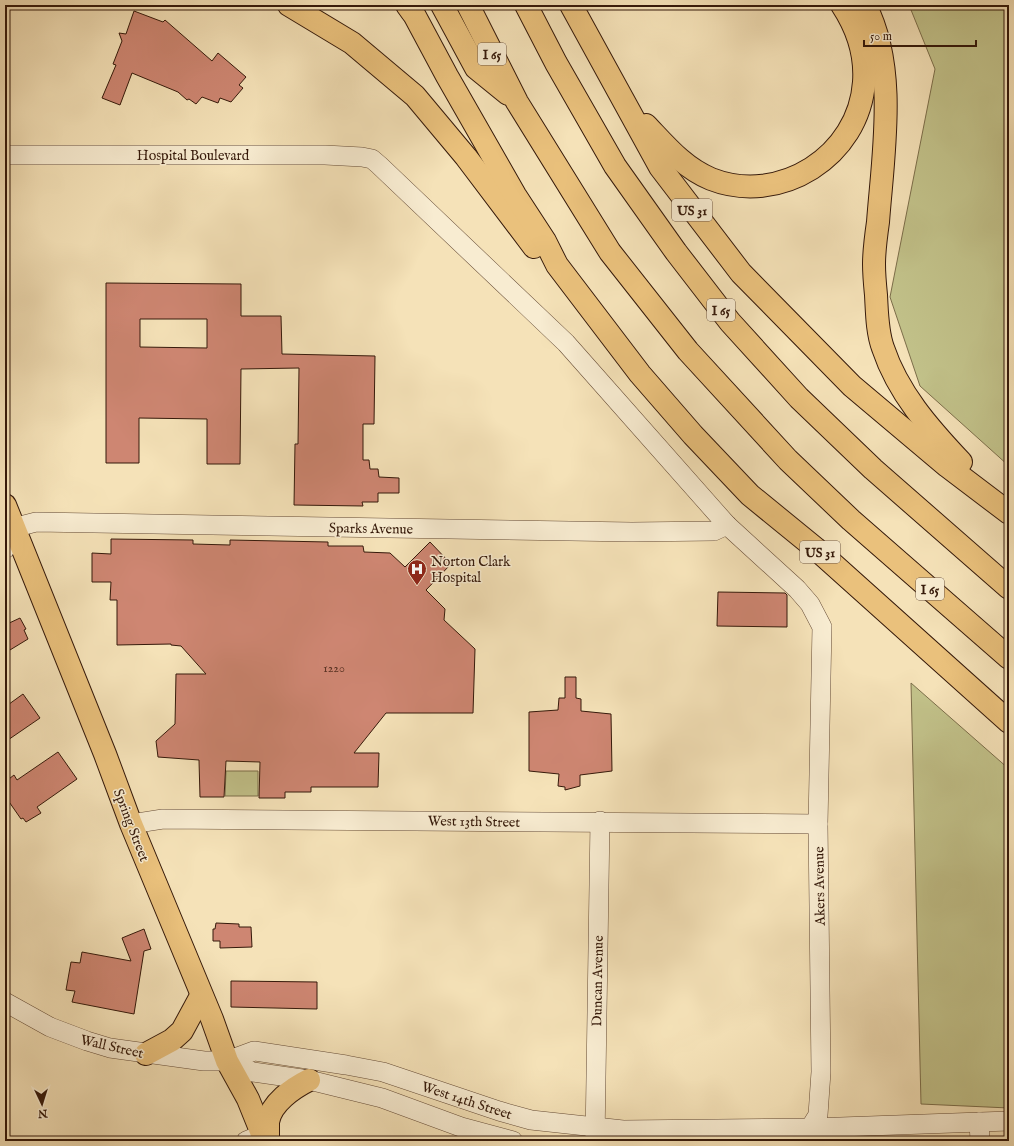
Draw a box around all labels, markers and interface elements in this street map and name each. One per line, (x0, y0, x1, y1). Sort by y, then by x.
scale bar (864, 22, 976, 48)
text: 50 m (870, 29, 892, 44)
road number: I 65 (478, 43, 506, 65)
street label: Hospital Boulevard (137, 147, 250, 165)
road number: US 31 (672, 199, 712, 221)
road number: I 65 (707, 299, 735, 321)
street label: Sparks Avenue (329, 519, 414, 539)
road number: US 31 (800, 541, 840, 563)
place label: Norton Clark Hospital (431, 553, 511, 587)
hospital icon: Norton Clark Hospital (406, 558, 428, 586)
road number: I 65 (916, 578, 944, 600)
house number: 1220 (323, 661, 345, 676)
street label: Spring Street (109, 786, 153, 864)
street label: West 13th Street (428, 812, 521, 832)
street label: Akers Avenue (810, 846, 830, 927)
street label: Duncan Avenue (588, 935, 608, 1027)
street label: Wall Street (79, 1031, 145, 1063)
street label: West 14th Street (419, 1078, 514, 1124)
north arrow (22, 1084, 62, 1124)
text: N (37, 1106, 49, 1120)

